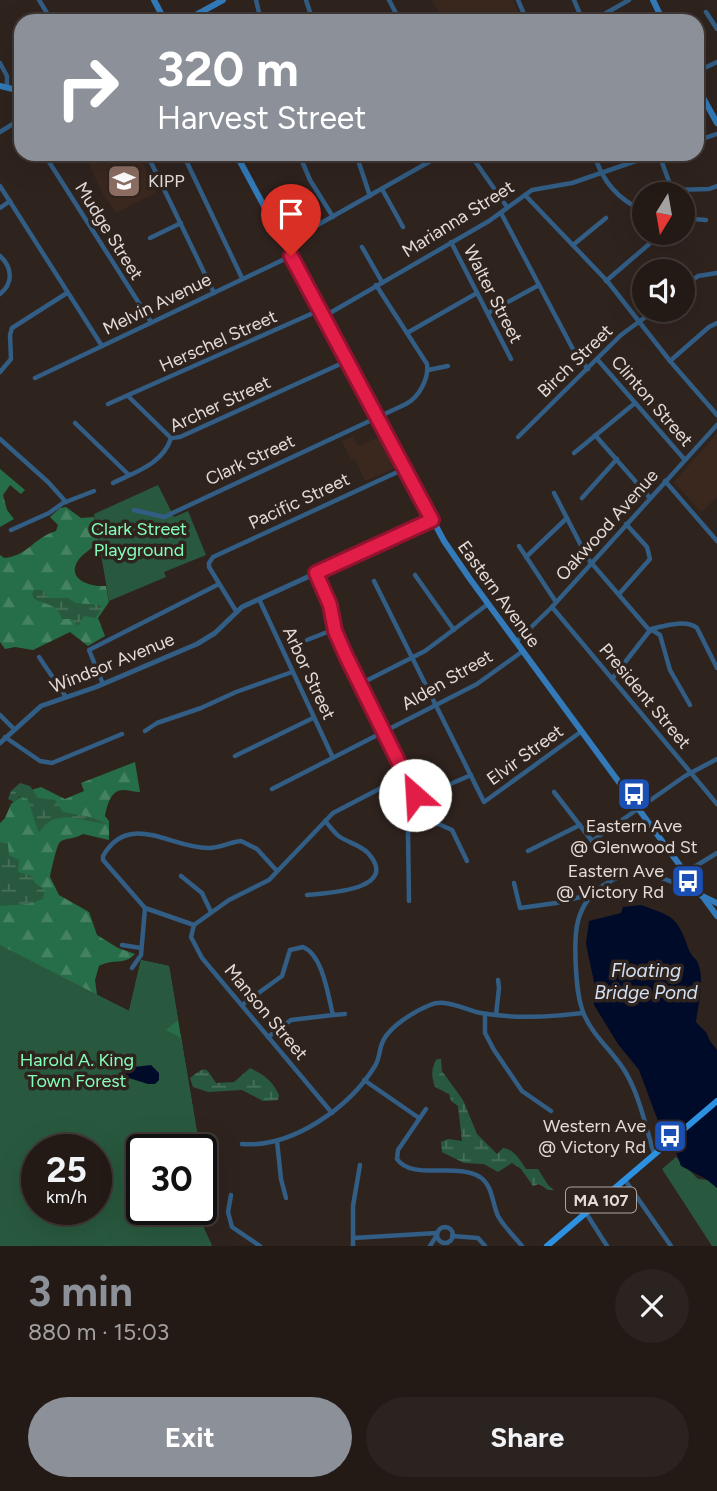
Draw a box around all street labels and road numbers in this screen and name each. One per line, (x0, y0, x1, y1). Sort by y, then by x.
street label: Marianna Street (398, 176, 518, 262)
street label: Mudge Street (70, 178, 148, 284)
street label: Walter Street (459, 241, 527, 347)
street label: Melvin Avenue (99, 268, 215, 340)
street label: Herschel Street (156, 305, 280, 377)
street label: Birch Street (533, 320, 617, 402)
street label: Clinton Street (607, 351, 698, 451)
street label: Archer Street (166, 371, 274, 437)
street label: Clark Street (202, 430, 298, 490)
street label: Oakwood Avenue (551, 465, 663, 585)
street label: Pacific Street (245, 468, 353, 534)
street label: Eastern Avenue (453, 536, 545, 652)
street label: Arbor Street (278, 623, 340, 723)
street label: Windsor Avenue (47, 628, 178, 698)
street label: President Street (595, 639, 696, 753)
street label: Alden Street (398, 645, 497, 715)
street label: Elvir Street (482, 720, 568, 790)
street label: Manson Street (220, 960, 313, 1064)
road number: MA 107 (566, 1188, 636, 1212)

